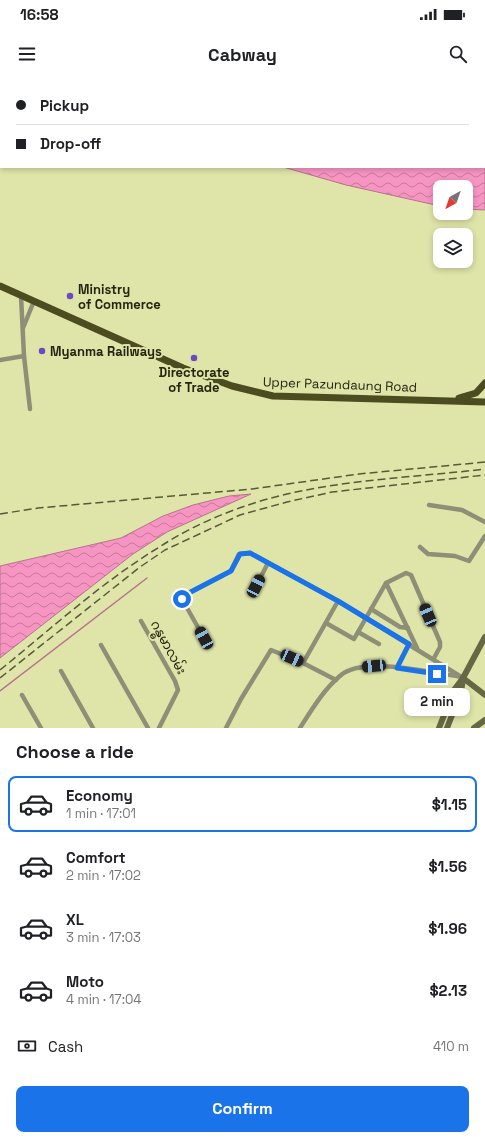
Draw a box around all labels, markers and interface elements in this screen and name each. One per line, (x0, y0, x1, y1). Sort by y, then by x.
text: 16:58 (20, 5, 59, 24)
icon: menu (16, 43, 38, 65)
text: Cabway (208, 43, 277, 66)
icon: search (447, 43, 469, 65)
text: Pickup (40, 96, 89, 115)
text: Drop-off (40, 134, 101, 153)
north arrow (433, 180, 473, 220)
map controls (433, 180, 473, 268)
button: layers (433, 228, 473, 268)
place label: Ministry of Commerce (78, 281, 161, 313)
marker: Ministry of Commerce (65, 291, 75, 301)
place label: Myanma Railways (50, 343, 162, 360)
marker: Myanma Railways (37, 346, 47, 356)
marker: Directorate of Trade (189, 353, 199, 363)
place label: Directorate of Trade (159, 364, 229, 396)
street label: Upper Pazundaung Road (263, 373, 417, 396)
car (245, 573, 267, 599)
route start (173, 590, 191, 608)
car (418, 602, 438, 628)
street label: ဂန္ဓမာလမ်း (145, 617, 190, 679)
car (193, 625, 215, 651)
car (279, 648, 305, 668)
car (362, 659, 386, 673)
route end (428, 665, 446, 683)
callout: 2 min (404, 688, 470, 716)
text: 2 min (420, 693, 454, 710)
text: Choose a ride (16, 740, 134, 763)
icon: car (18, 786, 54, 822)
text: Economy (66, 786, 133, 805)
text: $1.15 (432, 795, 467, 814)
text: 1 min · 17:01 (66, 805, 136, 822)
icon: car (18, 848, 54, 884)
text: Comfort (66, 848, 126, 867)
text: $1.56 (428, 857, 467, 876)
text: 2 min · 17:02 (66, 867, 141, 884)
icon: car (18, 910, 54, 946)
text: XL (66, 910, 84, 929)
text: $1.96 (428, 919, 467, 938)
text: 3 min · 17:03 (66, 929, 141, 946)
icon: car (18, 972, 54, 1008)
text: Moto (66, 972, 104, 991)
text: $2.13 (429, 981, 467, 1000)
text: 4 min · 17:04 (66, 991, 141, 1008)
icon: cash (16, 1035, 38, 1057)
text: Cash (48, 1037, 83, 1056)
text: 410 m (433, 1038, 469, 1055)
button: Confirm (16, 1086, 469, 1132)

